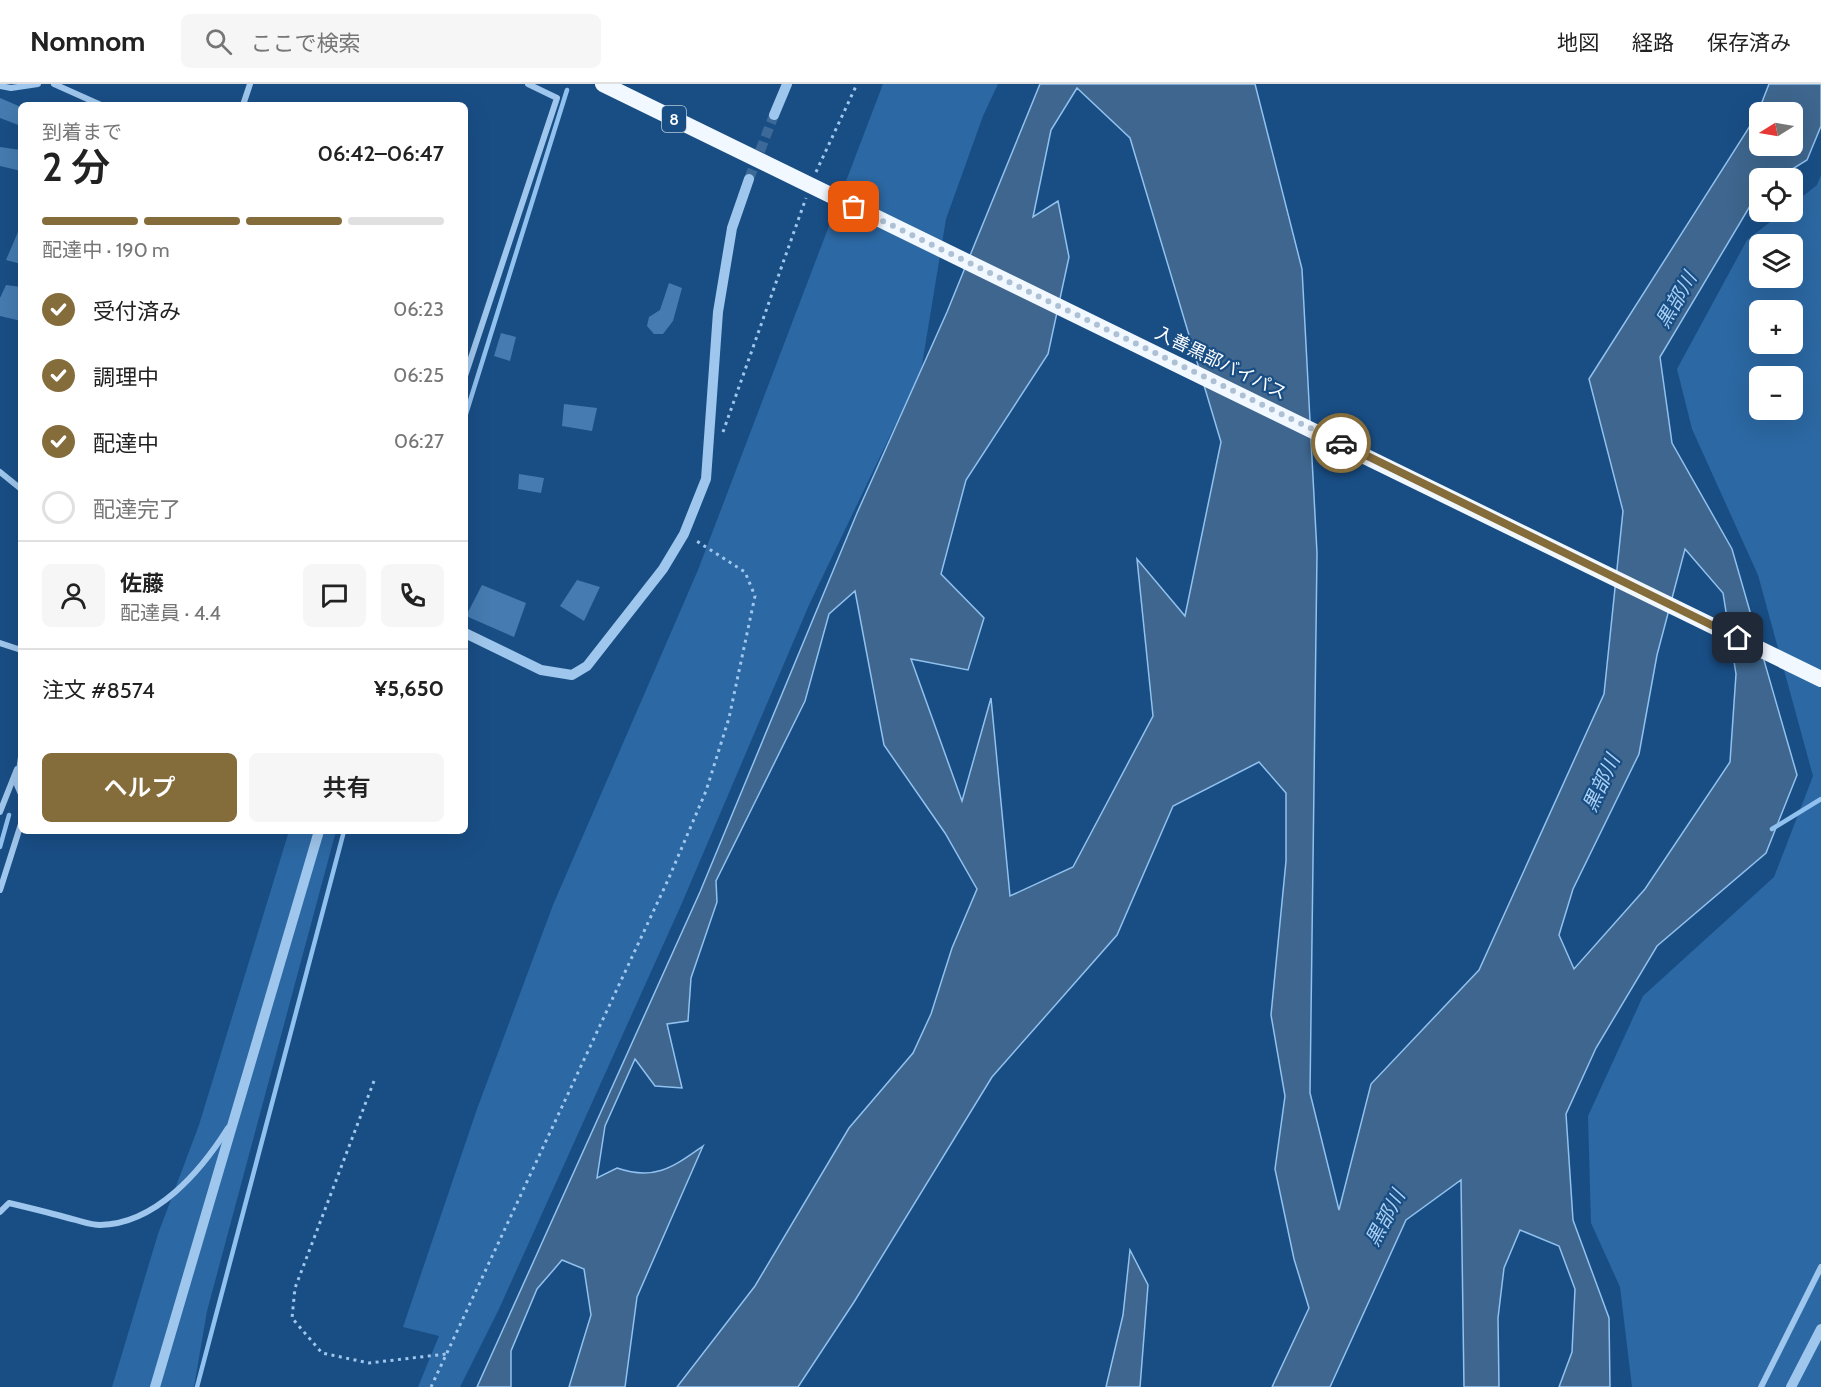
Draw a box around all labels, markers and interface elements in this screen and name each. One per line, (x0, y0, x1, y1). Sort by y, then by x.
search box (181, 14, 601, 68)
text: Nomnom (30, 24, 145, 58)
icon: search (202, 25, 235, 58)
text: ここで検索 (250, 30, 360, 57)
text: 地図 (1557, 30, 1599, 55)
text: 経路 (1632, 30, 1674, 55)
text: 保存済み (1707, 30, 1791, 55)
north arrow (1749, 102, 1803, 156)
map controls (1749, 102, 1803, 420)
road number: 8 (662, 106, 686, 132)
text: 到着まで (42, 120, 122, 144)
text: 06:42–06:47 (317, 140, 444, 167)
text: 2 分 (42, 143, 110, 191)
button: locate (1749, 168, 1803, 222)
pin (828, 181, 879, 232)
icon: bag (837, 190, 870, 223)
button: layers (1749, 234, 1803, 288)
text: 配達中 · 190 m (42, 238, 170, 262)
water label: 黒部川 (1651, 266, 1702, 332)
icon: check (42, 293, 75, 326)
text: 06:23 (393, 297, 444, 321)
text: 受付済み (93, 298, 181, 325)
button: + (1749, 300, 1803, 354)
street label: 入善黒部バイパス (1152, 322, 1290, 404)
icon: check (42, 359, 75, 392)
text: 06:25 (393, 363, 444, 387)
text: 調理中 (93, 364, 159, 391)
button: − (1749, 366, 1803, 420)
courier (1311, 413, 1371, 473)
icon: check (42, 425, 75, 458)
icon: car (1325, 427, 1358, 460)
text: 06:27 (394, 429, 444, 453)
text: 配達中 (93, 430, 159, 457)
text: 配達完了 (93, 496, 181, 523)
button: person (42, 564, 105, 627)
button: chat (303, 564, 366, 627)
button: phone (381, 564, 444, 627)
text: 佐藤 (120, 570, 164, 597)
text: 配達員 · 4.4 (120, 601, 221, 625)
pin (1712, 612, 1763, 663)
icon: home (1721, 621, 1754, 654)
text: ¥5,650 (374, 675, 444, 702)
text: 注文 #8574 (42, 677, 155, 704)
water label: 黒部川 (1577, 749, 1625, 815)
button: ヘルプ (42, 753, 237, 822)
button: 共有 (249, 753, 444, 822)
water label: 黒部川 (1360, 1184, 1411, 1250)

